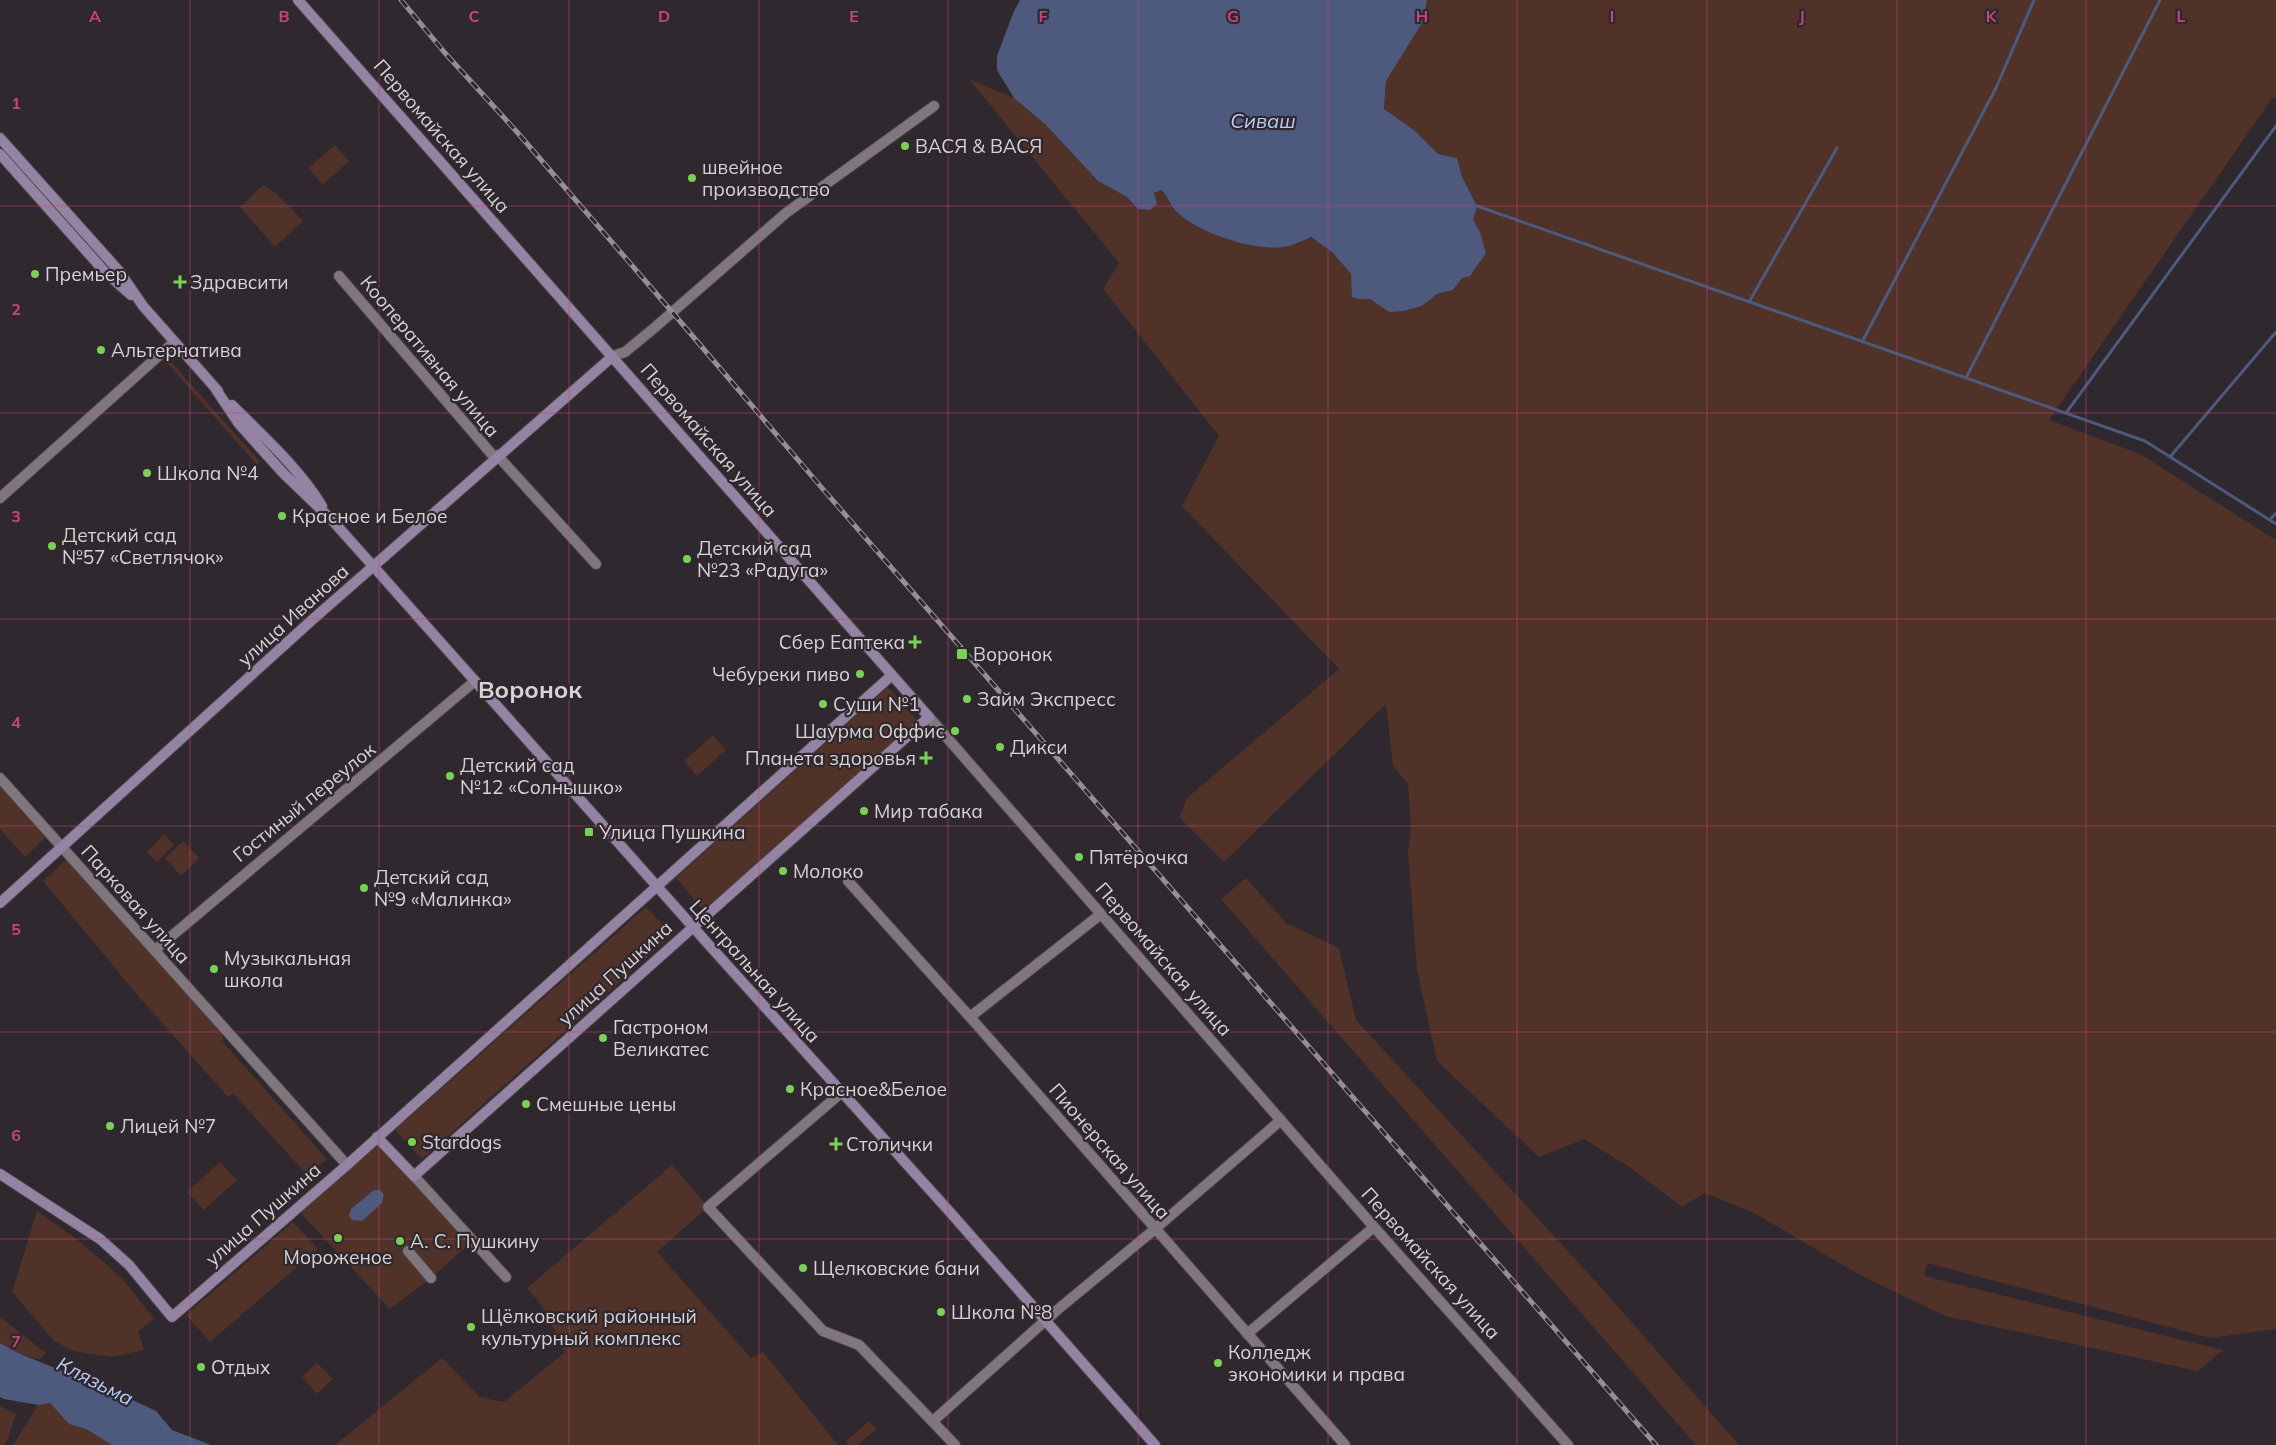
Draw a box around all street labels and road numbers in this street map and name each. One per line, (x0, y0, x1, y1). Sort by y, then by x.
street label: Первомайская улица (369, 54, 515, 218)
street label: Кооперативная улица (355, 270, 505, 442)
street label: Первомайская улица (636, 358, 782, 522)
street label: улица Иванова (232, 559, 354, 671)
street label: Гостиный переулок (228, 737, 381, 867)
street label: Парковая улица (76, 840, 196, 968)
street label: Первомайская улица (1091, 877, 1237, 1041)
street label: Центральная улица (684, 894, 826, 1048)
street label: улица Пушкина (553, 916, 677, 1030)
street label: Пионерская улица (1044, 1078, 1176, 1224)
street label: улица Пушкина (200, 1157, 326, 1271)
street label: Первомайская улица (1356, 1182, 1506, 1344)

